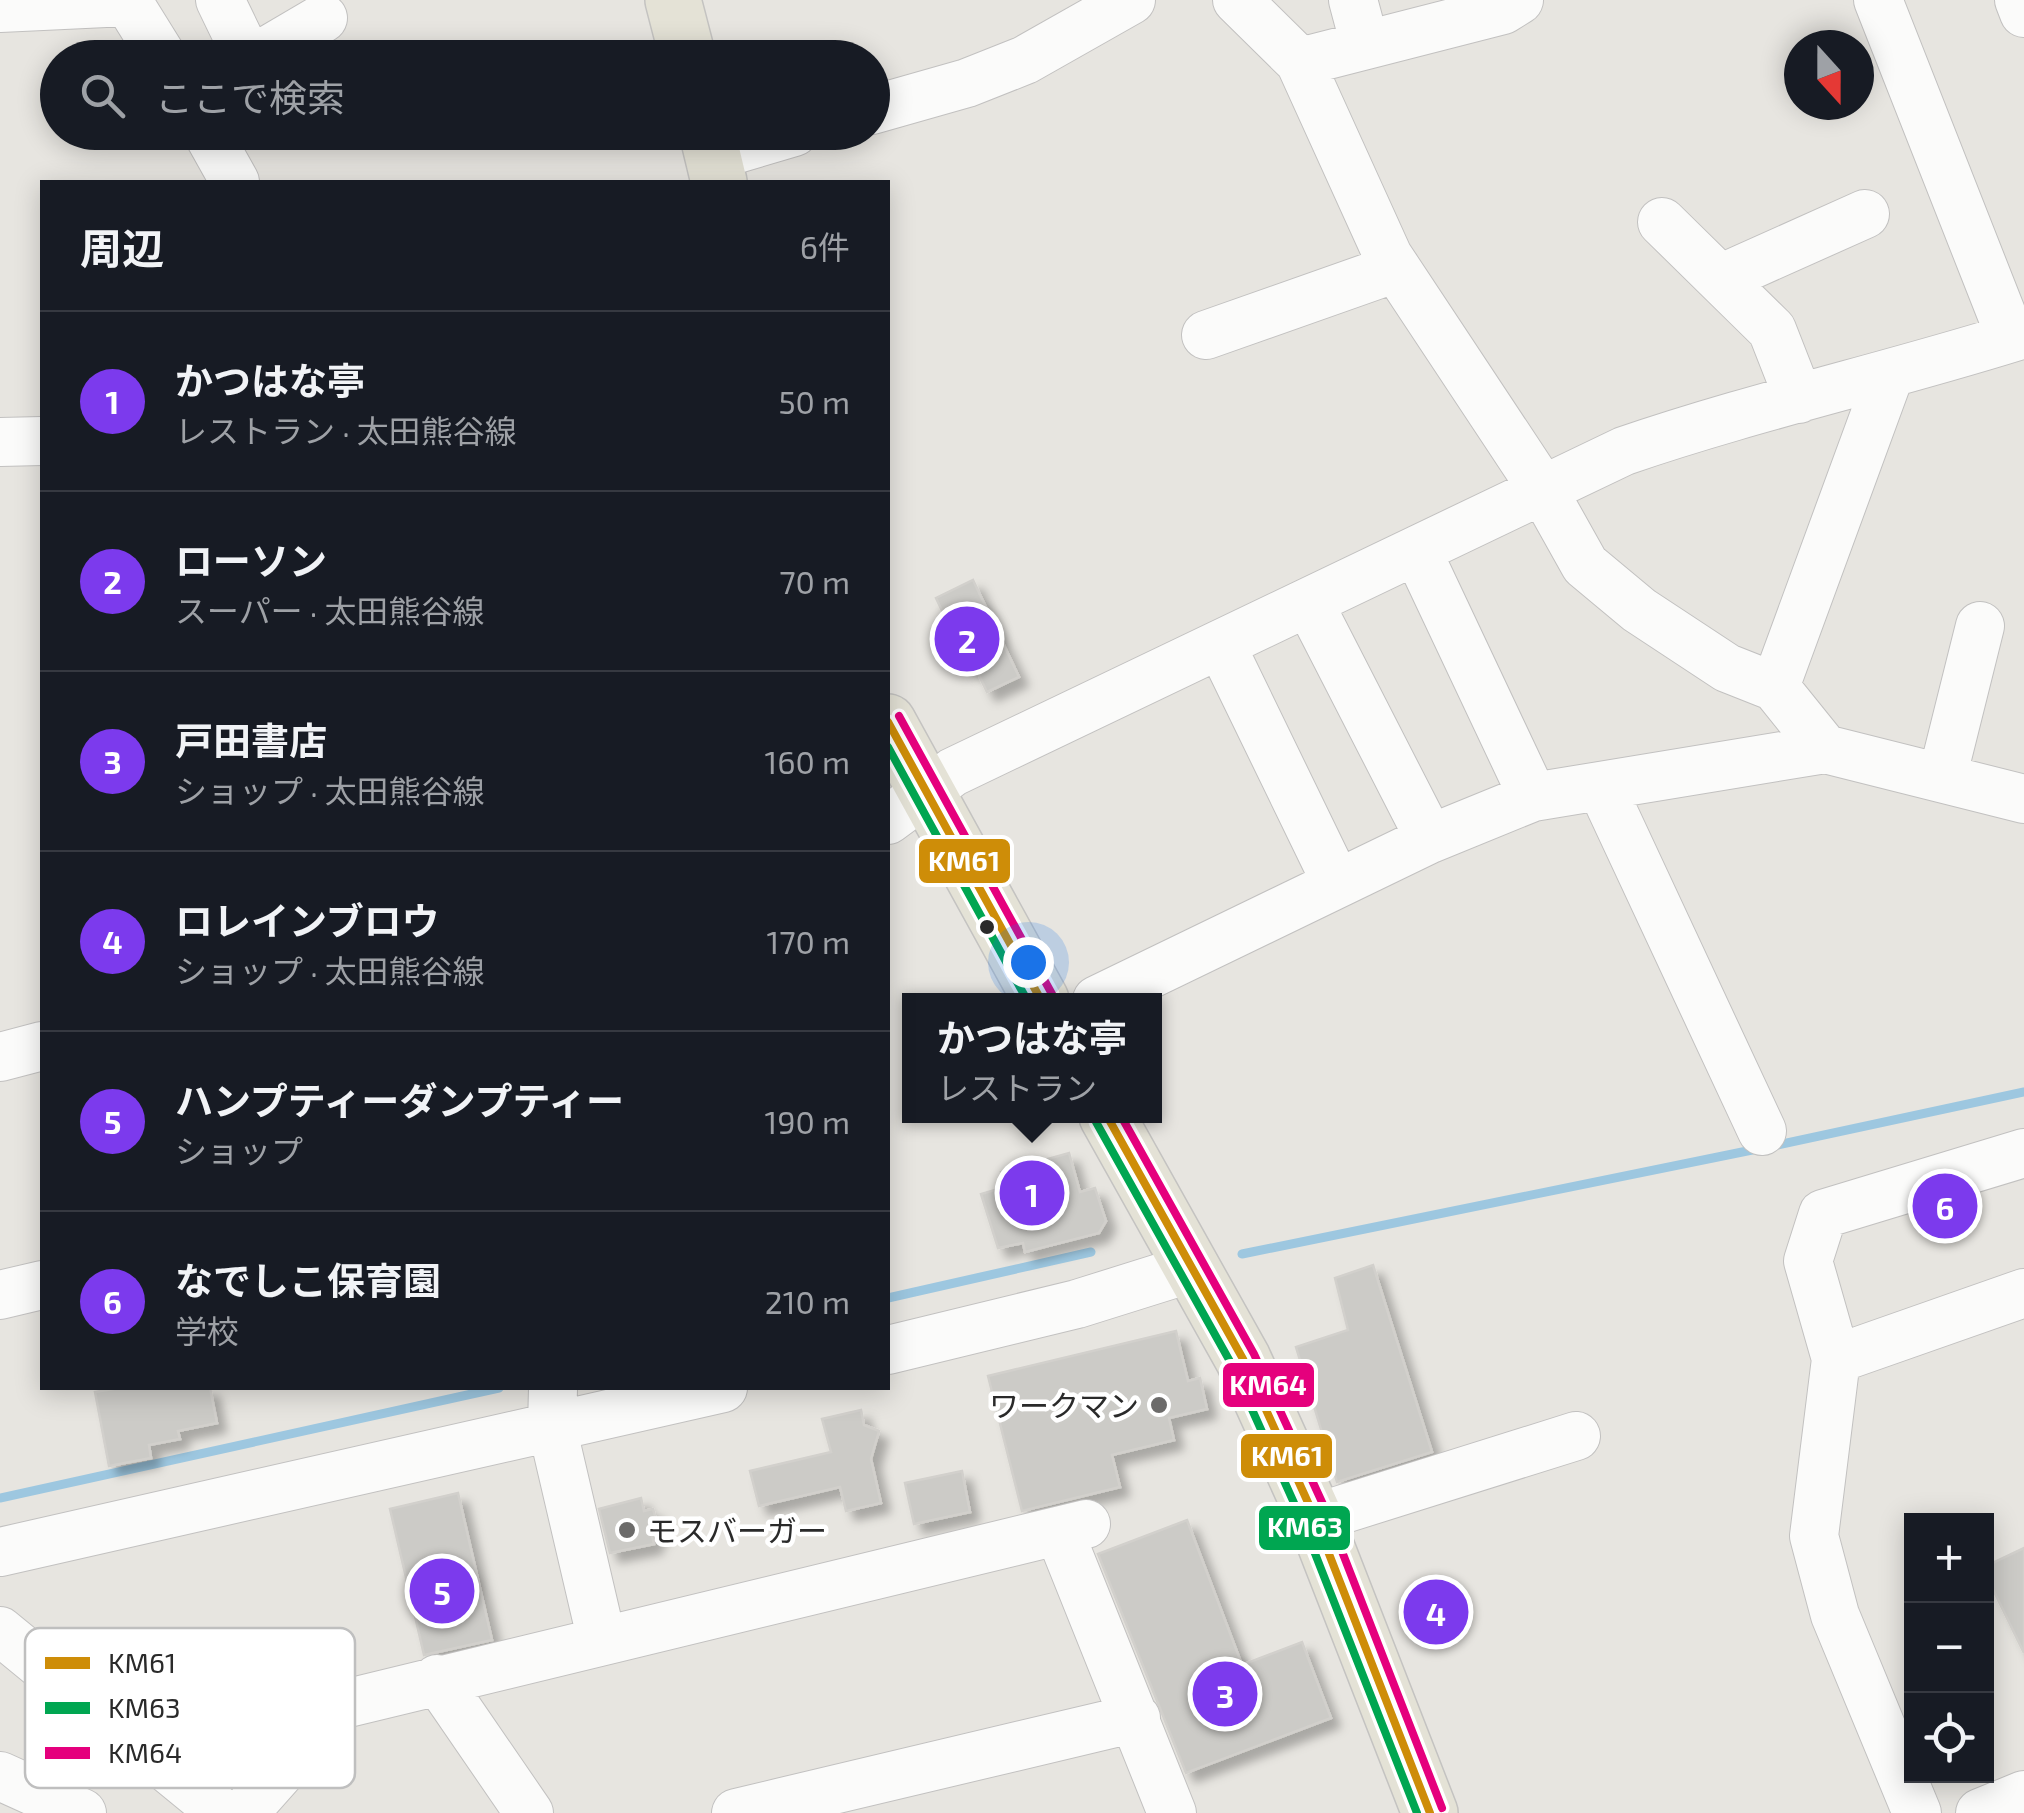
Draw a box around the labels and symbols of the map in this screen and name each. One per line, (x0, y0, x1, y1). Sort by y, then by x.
north arrow (1784, 30, 1874, 120)
pin: 2 (934, 602, 1000, 676)
line badge: KM61 (917, 837, 1012, 885)
text: KM61 (928, 843, 1000, 877)
unlabelled marker (977, 917, 997, 937)
your location (1003, 937, 1054, 988)
pin: 1 (1000, 1156, 1064, 1230)
pin: 6 (1912, 1168, 1978, 1244)
line badge: KM64 (1221, 1361, 1316, 1409)
text: KM64 (1229, 1367, 1307, 1401)
place label: ワークマン (989, 1387, 1139, 1423)
marker: ワークマン (1148, 1394, 1170, 1416)
line badge: KM61 (1239, 1432, 1334, 1480)
text: KM61 (1251, 1438, 1323, 1472)
line badge: KM63 (1257, 1504, 1352, 1552)
text: KM63 (1267, 1509, 1343, 1543)
place label: モスバーガー (647, 1512, 827, 1548)
marker: モスバーガー (616, 1519, 638, 1541)
pin: 5 (410, 1554, 474, 1628)
pin: 4 (1404, 1574, 1468, 1650)
legend (25, 1628, 355, 1788)
text: KM61 (108, 1645, 176, 1679)
pin: 3 (1192, 1656, 1258, 1732)
text: KM63 (108, 1690, 181, 1724)
text: KM64 (108, 1735, 182, 1769)

